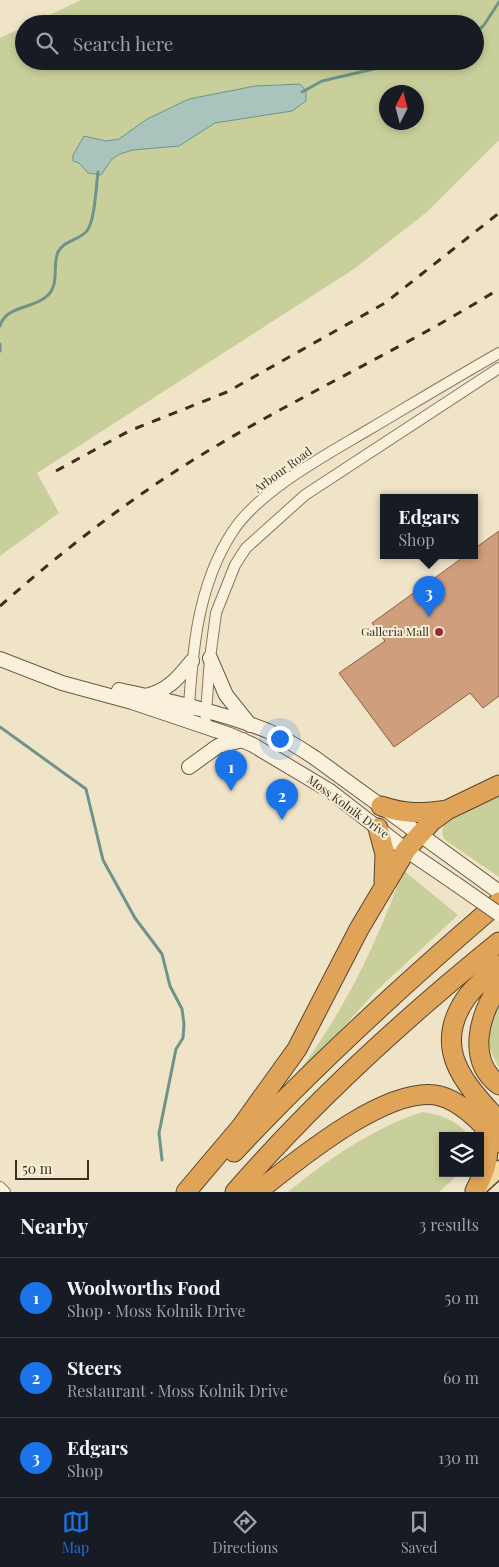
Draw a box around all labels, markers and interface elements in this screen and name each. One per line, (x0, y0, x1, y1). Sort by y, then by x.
search box (15, 15, 484, 70)
icon: search (33, 29, 61, 57)
text: Search here (73, 30, 173, 56)
north arrow (379, 85, 424, 130)
street label: Arbour Road (249, 443, 315, 496)
popup (380, 494, 478, 559)
text: Edgars (398, 503, 460, 529)
text: Shop (398, 529, 435, 550)
pin: 3 (413, 576, 445, 617)
place label: Galleria Mall (361, 623, 430, 639)
marker: Galleria Mall (433, 626, 445, 638)
your location (267, 726, 293, 752)
pin: 1 (215, 750, 247, 791)
street label: Moss Kolnik Drive (304, 771, 393, 841)
pin: 2 (266, 779, 298, 820)
map controls (439, 1132, 484, 1177)
button: layers (439, 1132, 484, 1177)
scale bar (15, 1157, 89, 1180)
text: 50 m (22, 1159, 52, 1178)
text: Nearby (20, 1211, 89, 1239)
text: 3 results (419, 1214, 479, 1235)
text: Woolworths Food (67, 1274, 221, 1300)
text: 1 (33, 1287, 39, 1308)
text: 50 m (445, 1287, 479, 1308)
text: Shop · Moss Kolnik Drive (67, 1300, 246, 1321)
text: Steers (67, 1354, 121, 1380)
text: 2 (32, 1367, 40, 1388)
text: 60 m (443, 1367, 479, 1388)
text: Restaurant · Moss Kolnik Drive (67, 1380, 288, 1401)
text: Edgars (67, 1434, 128, 1460)
text: 3 (32, 1447, 40, 1468)
text: 130 m (438, 1447, 479, 1468)
text: Shop (67, 1460, 103, 1481)
tab: Map (62, 1508, 90, 1557)
tab: Directions (213, 1508, 278, 1557)
tab: Saved (401, 1508, 437, 1557)

